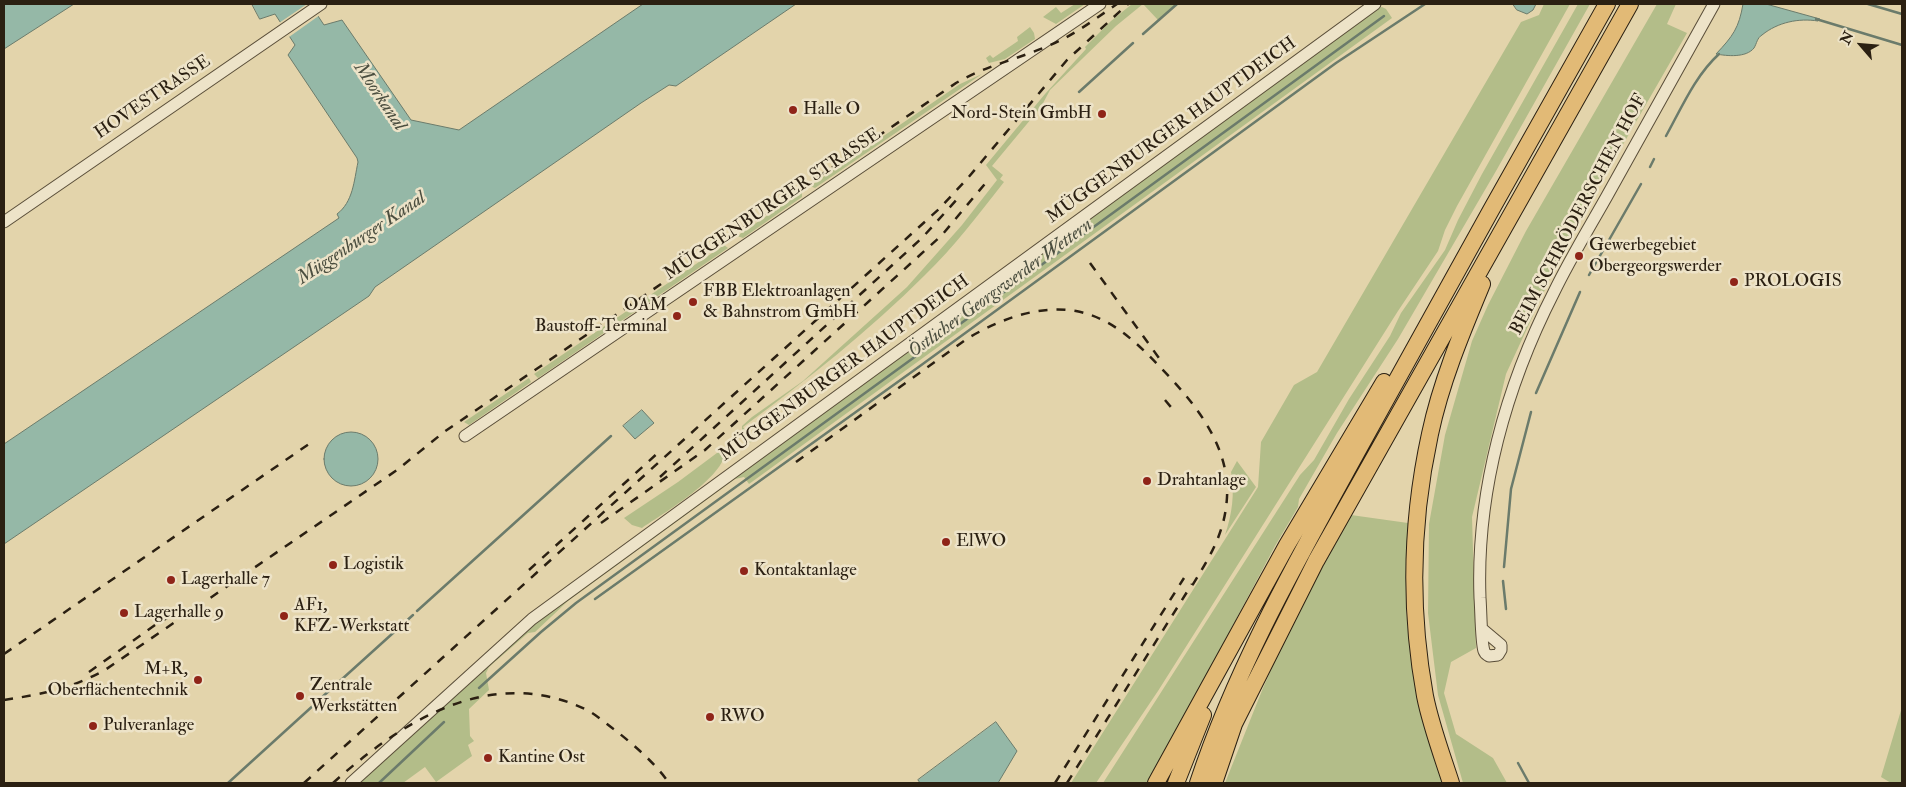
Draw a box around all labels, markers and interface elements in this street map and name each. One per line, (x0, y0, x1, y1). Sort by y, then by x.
north arrow (1836, 20, 1886, 70)
text: N (1837, 29, 1858, 47)
street label: MÜGGENBURGER HAUPTDEICH (1043, 33, 1301, 229)
street label: HOVESTRASSE (91, 51, 215, 145)
water label: Moorkanal (348, 58, 410, 136)
street label: BEIM SCHRÖDERSCHEN HOF (1506, 91, 1652, 339)
place label: Halle O (803, 99, 860, 121)
place label: Nord-Stein GmbH (951, 103, 1092, 125)
marker: Halle O (787, 104, 799, 116)
marker: Nord-Stein GmbH (1096, 108, 1108, 120)
street label: MÜGGENBURGER STRASSE (661, 124, 885, 286)
water label: Müggenburger Kanal (293, 188, 431, 290)
water label: Östlicher Georgswerder Wettern (904, 214, 1098, 364)
place label: Gewerbegebiet Obergeorgswerder (1589, 235, 1722, 278)
marker: Gewerbegebiet Obergeorgswerder (1573, 250, 1585, 262)
street label: MÜGGENBURGER HAUPTDEICH (716, 271, 974, 467)
place label: PROLOGIS (1744, 271, 1842, 293)
marker: PROLOGIS (1728, 276, 1740, 288)
place label: FBB Elektroanlagen & Bahnstrom GmbH (703, 281, 857, 324)
place label: OAM Baustoff-Terminal (535, 295, 667, 338)
marker: FBB Elektroanlagen & Bahnstrom GmbH (687, 296, 699, 308)
marker: OAM Baustoff-Terminal (671, 310, 683, 322)
place label: Drahtanlage (1157, 470, 1246, 492)
marker: Drahtanlage (1141, 475, 1153, 487)
place label: ElWO (956, 531, 1006, 553)
marker: ElWO (940, 536, 952, 548)
place label: Logistik (343, 554, 404, 576)
marker: Logistik (327, 559, 339, 571)
place label: Kontaktanlage (754, 560, 857, 582)
marker: Kontaktanlage (738, 565, 750, 577)
place label: Lagerhalle 7 (181, 569, 270, 591)
marker: Lagerhalle 7 (165, 574, 177, 586)
place label: AF1, KFZ-Werkstatt (294, 595, 409, 638)
place label: Lagerhalle 9 (134, 602, 224, 624)
marker: Lagerhalle 9 (118, 607, 130, 619)
marker: AF1, KFZ-Werkstatt (278, 610, 290, 622)
place label: M+R, Oberflächentechnik (47, 659, 188, 702)
marker: M+R, Oberflächentechnik (192, 674, 204, 686)
place label: Zentrale Werkstätten (310, 675, 397, 718)
marker: Zentrale Werkstätten (294, 690, 306, 702)
place label: RWO (720, 706, 765, 728)
marker: RWO (704, 711, 716, 723)
place label: Pulveranlage (103, 715, 194, 737)
marker: Pulveranlage (87, 720, 99, 732)
place label: Kantine Ost (498, 747, 585, 769)
marker: Kantine Ost (482, 752, 494, 764)

